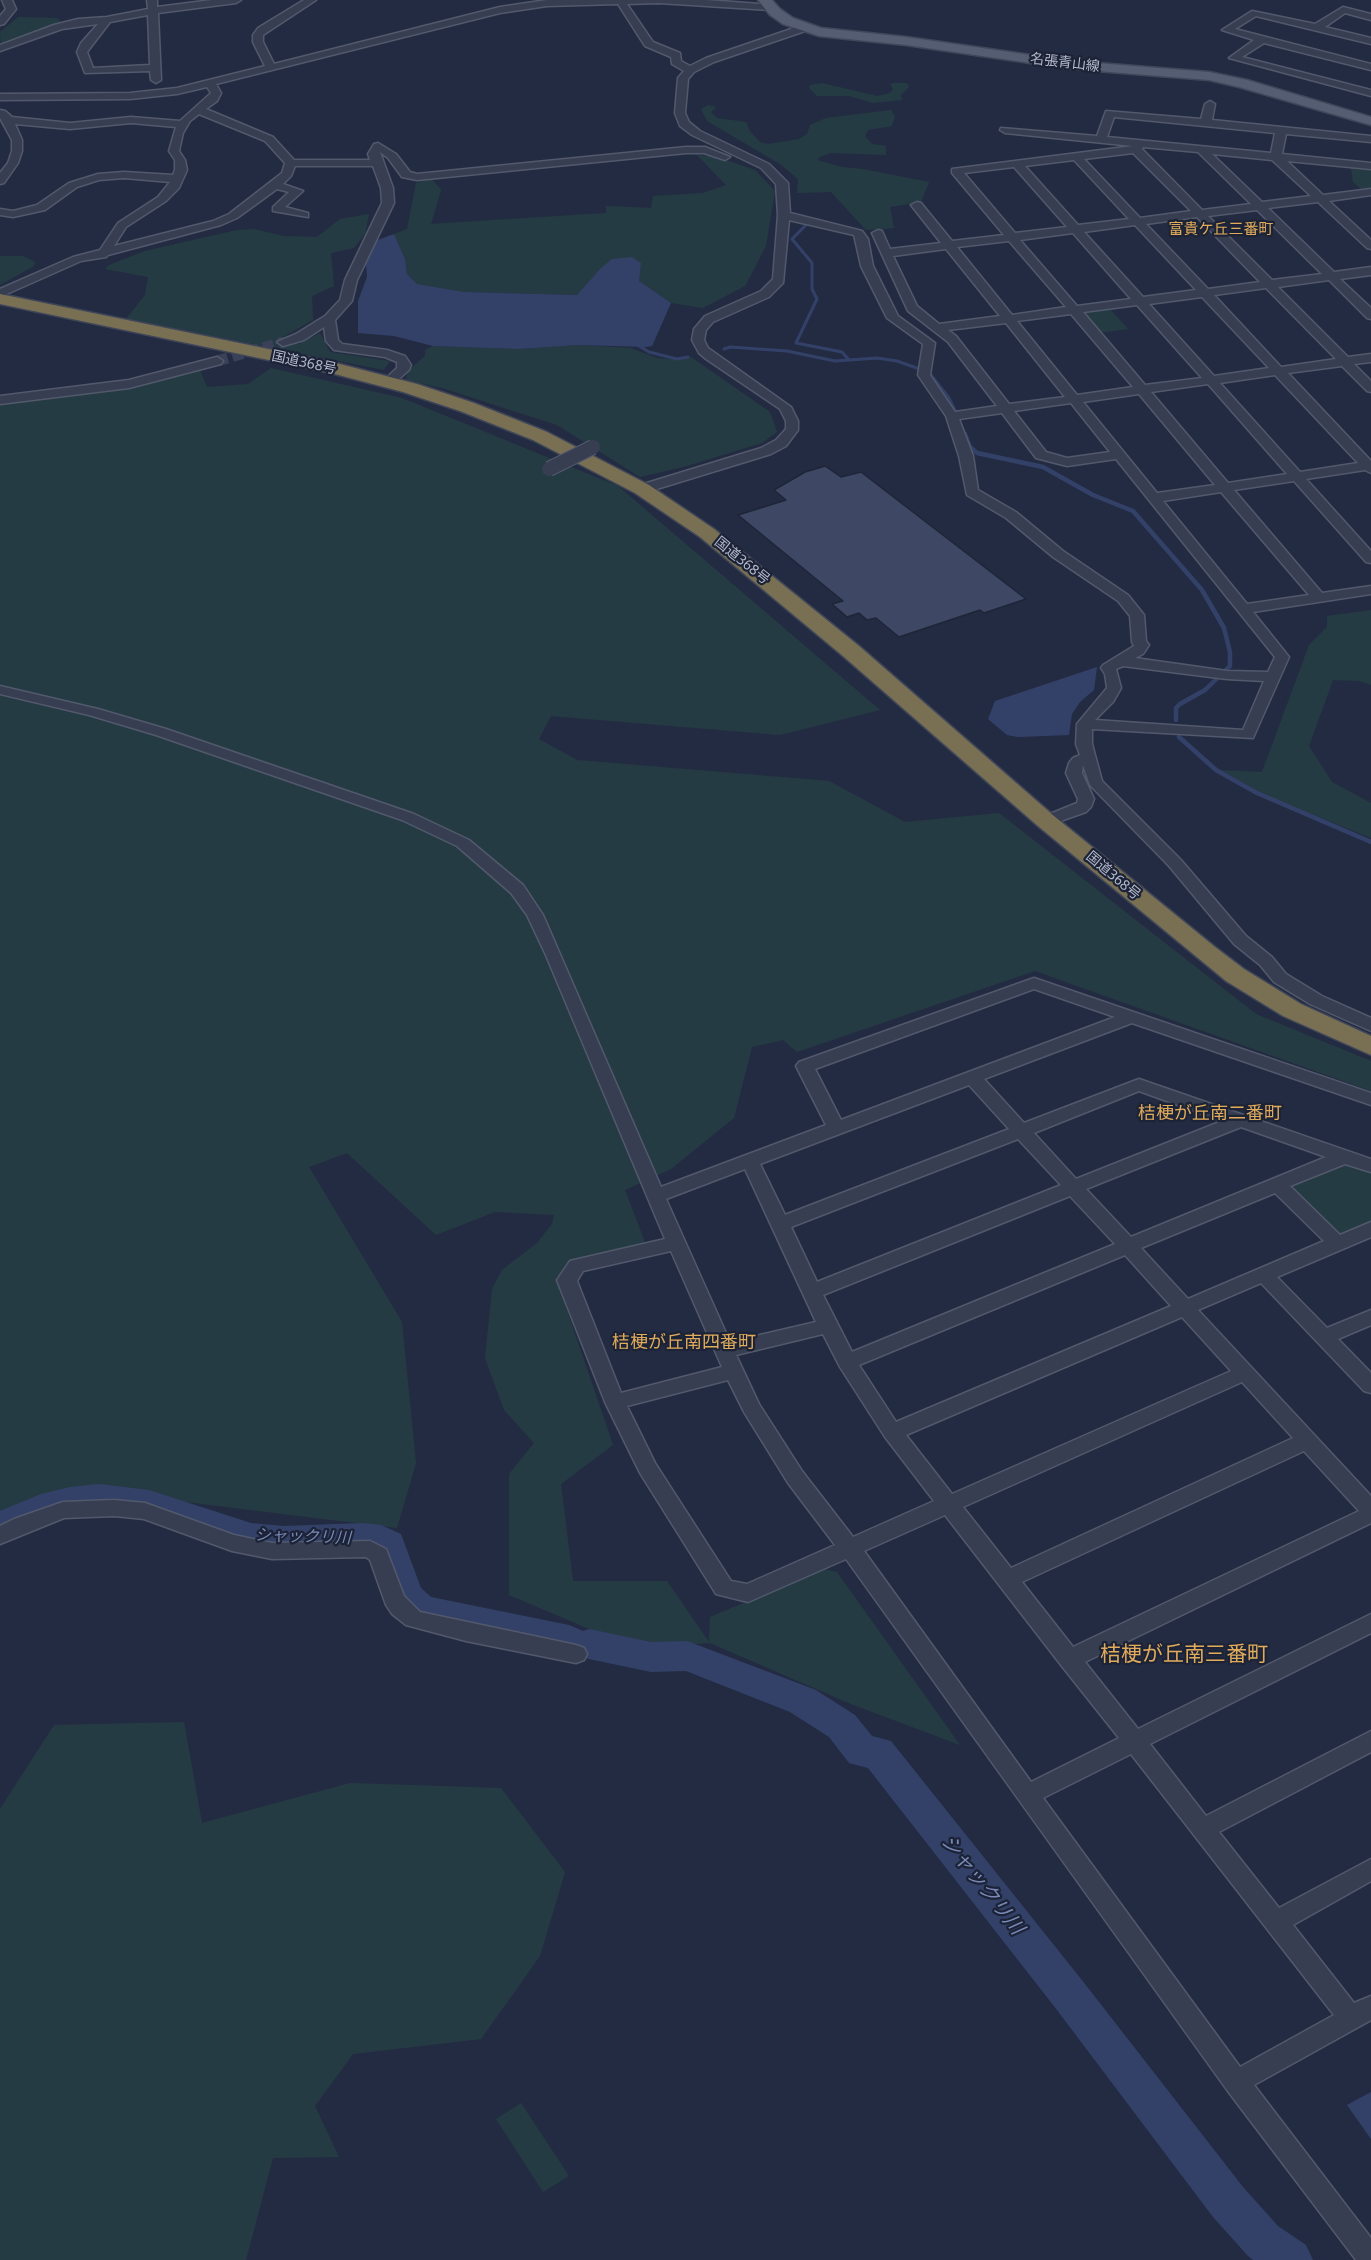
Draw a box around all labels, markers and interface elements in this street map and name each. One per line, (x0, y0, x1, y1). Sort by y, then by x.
street label: 名張青山線 (1029, 50, 1101, 76)
district label: 富貴ケ丘三番町 (1169, 221, 1273, 239)
street label: 国道368号 (270, 348, 338, 378)
street label: 国道368号 (711, 534, 773, 588)
street label: 国道368号 (1082, 848, 1144, 904)
district label: 桔梗が丘南二番町 (1138, 1103, 1282, 1125)
district label: 桔梗が丘南四番町 (612, 1332, 756, 1354)
water label: シャックリ川 (255, 1526, 351, 1548)
district label: 桔梗が丘南三番町 (1100, 1642, 1268, 1668)
water label: シャックリ川 (936, 1830, 1028, 1940)

